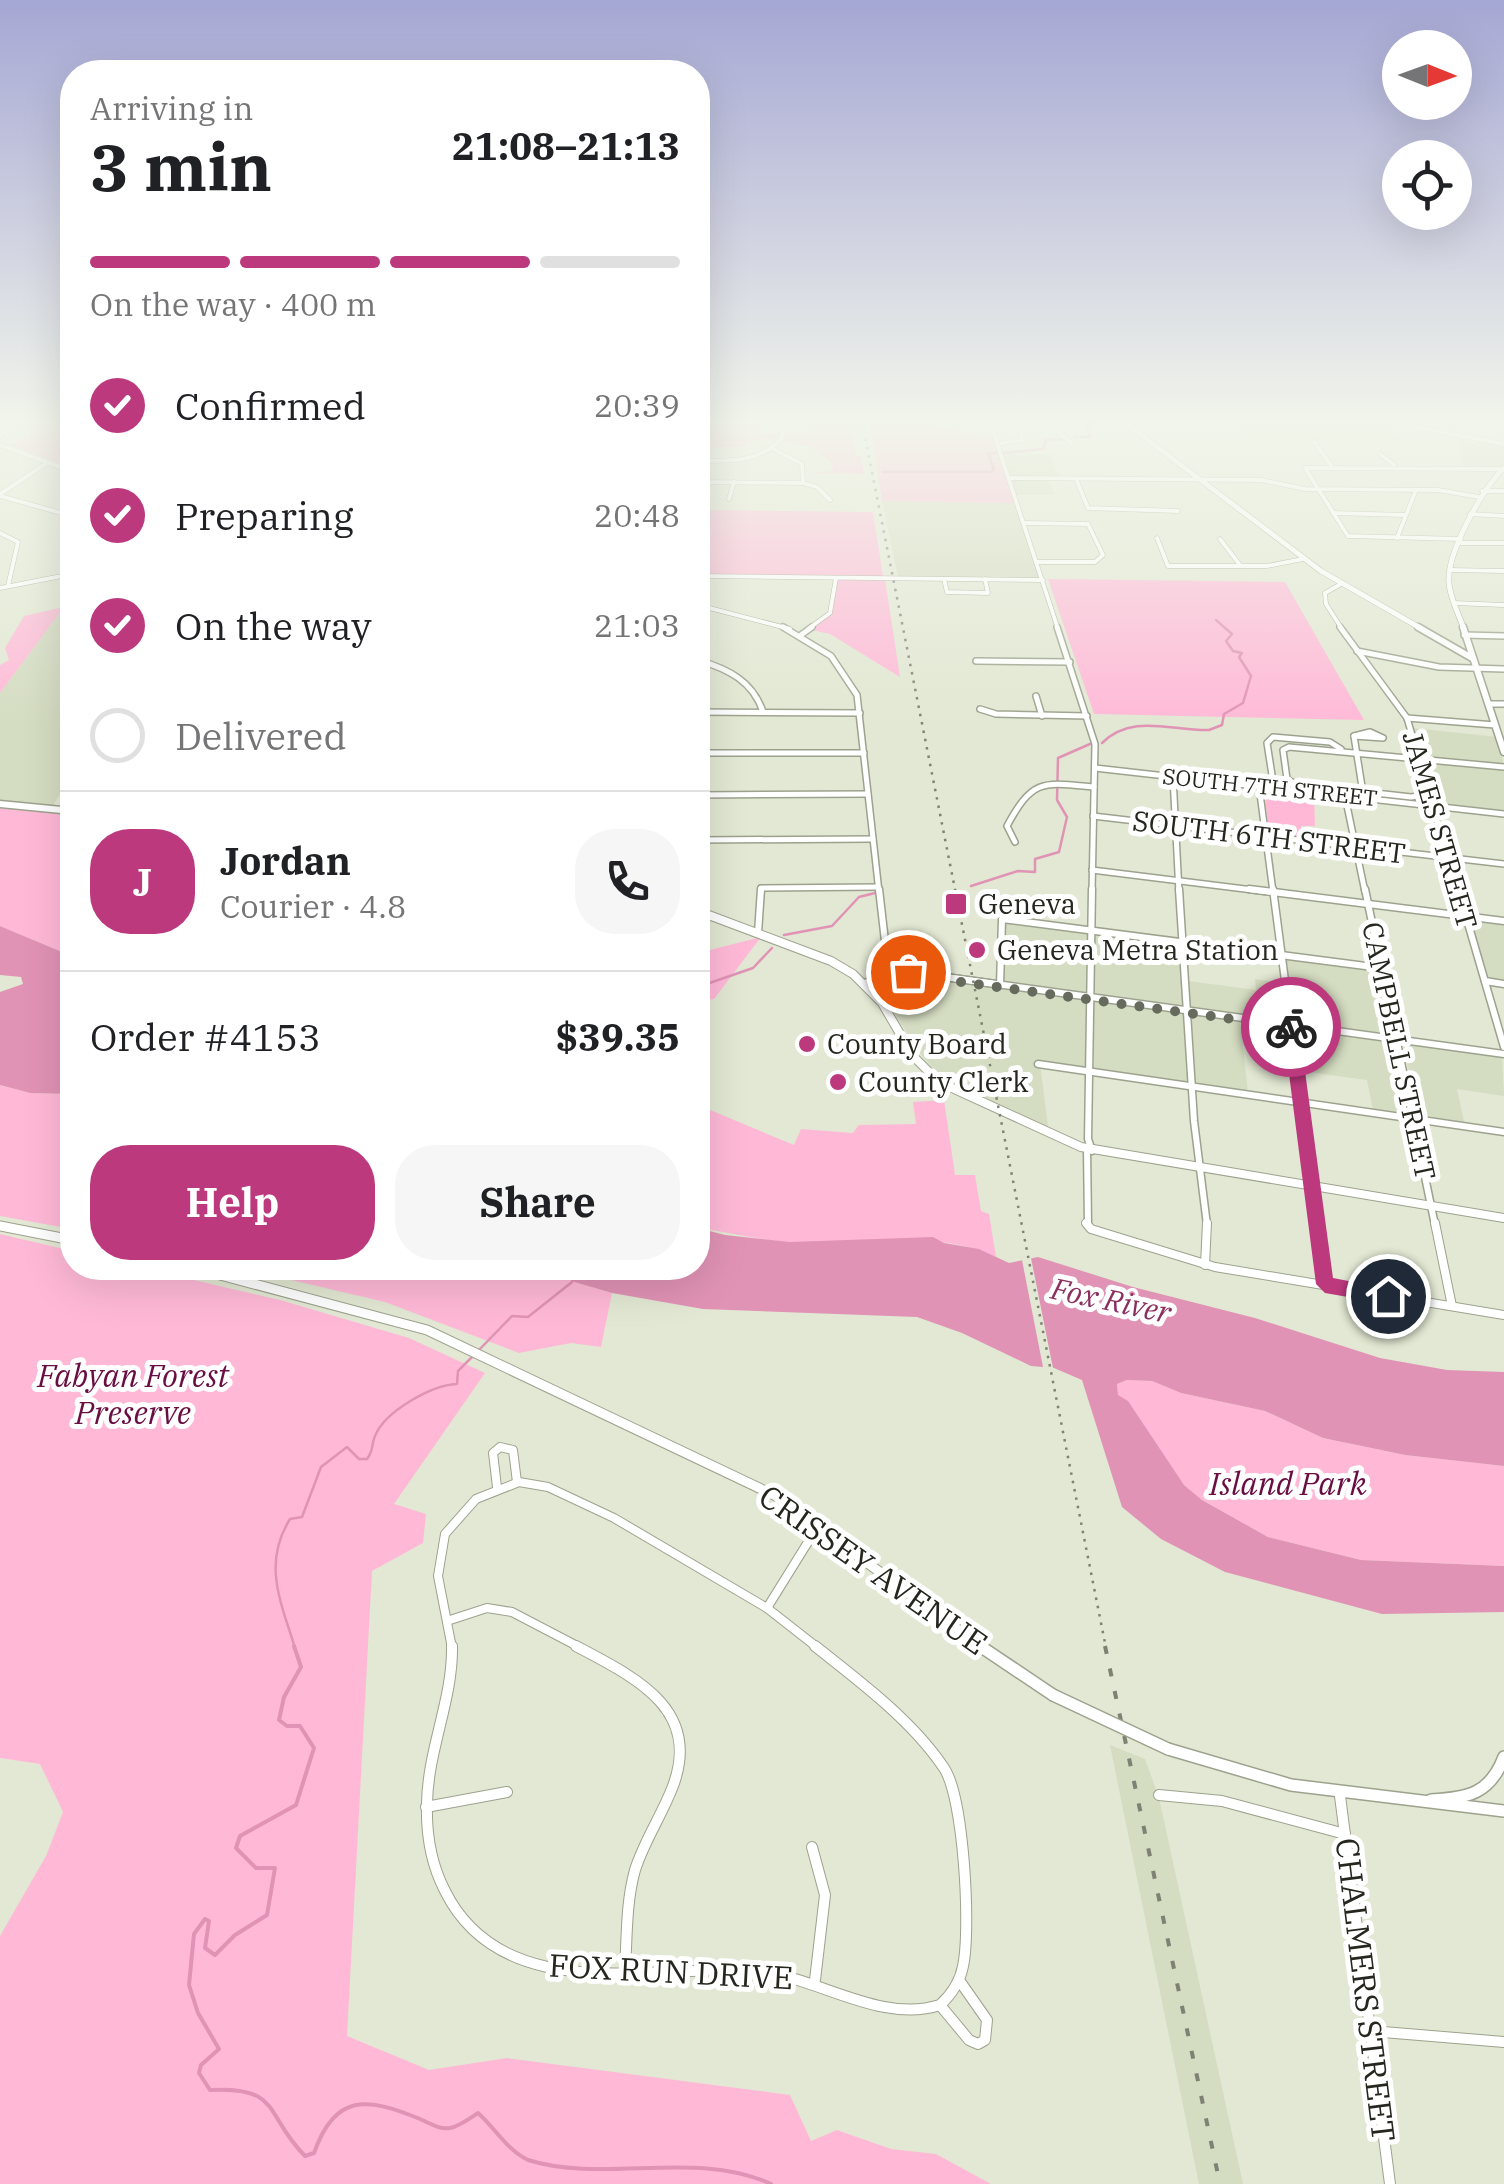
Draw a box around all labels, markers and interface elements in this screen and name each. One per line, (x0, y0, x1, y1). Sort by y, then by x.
north arrow (1382, 30, 1472, 120)
map controls (1382, 30, 1472, 230)
text: Arriving in (90, 87, 253, 129)
text: 21:08–21:13 (452, 121, 680, 170)
text: 3 min (90, 124, 272, 209)
button: locate (1382, 140, 1472, 230)
text: On the way · 400 m (90, 283, 376, 325)
icon: check (90, 378, 145, 433)
text: Confirmed (175, 381, 366, 430)
text: 20:39 (594, 384, 680, 426)
icon: check (90, 488, 145, 543)
text: Preparing (175, 491, 354, 540)
text: 20:48 (594, 494, 680, 536)
icon: check (90, 598, 145, 653)
text: On the way (175, 601, 372, 650)
text: 21:03 (594, 604, 680, 646)
text: Delivered (175, 711, 347, 760)
street label: JAMES STREET (1395, 727, 1486, 933)
street label: SOUTH 7TH STREET (1161, 761, 1379, 812)
street label: SOUTH 6TH STREET (1130, 801, 1408, 872)
button: phone (575, 829, 680, 934)
text: Jordan (220, 836, 351, 885)
text: J (133, 857, 152, 906)
text: Courier · 4.8 (220, 885, 406, 927)
place label: Geneva (978, 885, 1076, 922)
marker: Geneva (943, 891, 969, 917)
street label: CAMPBELL STREET (1354, 919, 1445, 1183)
pin (866, 930, 951, 1015)
place label: Geneva Metra Station (997, 931, 1279, 968)
marker: Geneva Metra Station (966, 939, 988, 961)
icon: bag (881, 945, 936, 1000)
courier (1241, 977, 1341, 1077)
icon: bike (1264, 1000, 1319, 1055)
text: Order #4153 (90, 1012, 321, 1061)
text: $39.35 (555, 1012, 680, 1061)
place label: County Board (827, 1025, 1007, 1062)
marker: County Board (796, 1033, 818, 1055)
place label: County Clerk (858, 1063, 1029, 1100)
marker: County Clerk (827, 1071, 849, 1093)
button: Help (90, 1145, 375, 1260)
button: Share (395, 1145, 680, 1260)
pin (1346, 1254, 1431, 1339)
water label: Fox River (1047, 1268, 1176, 1331)
icon: home (1361, 1269, 1416, 1324)
park label: Fabyan Forest Preserve (36, 1354, 230, 1433)
park label: Island Park (1208, 1462, 1367, 1504)
street label: CRISSEY AVENUE (751, 1475, 996, 1664)
street label: CHALMERS STREET (1327, 1836, 1405, 2144)
street label: FOX RUN DRIVE (548, 1944, 794, 1998)

